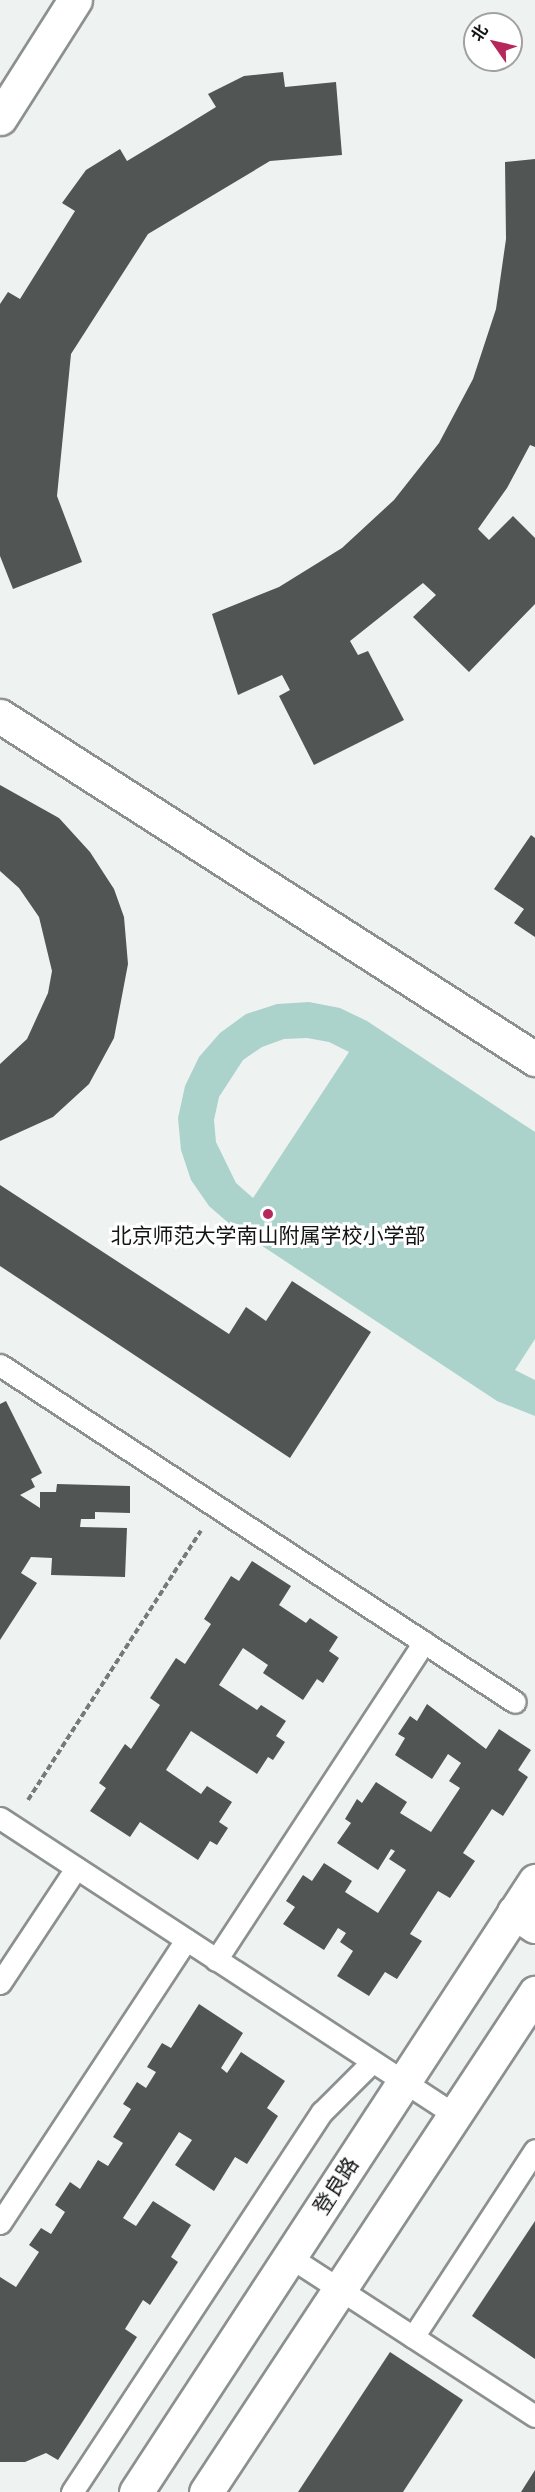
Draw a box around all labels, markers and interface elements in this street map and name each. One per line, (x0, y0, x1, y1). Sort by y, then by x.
north arrow (463, 12, 523, 72)
text: 北 (467, 21, 492, 45)
marker: 北京师范大学南山附属学校小学部 (261, 1207, 275, 1221)
place label: 北京师范大学南山附属学校小学部 (111, 1223, 425, 1249)
street label: 登良路 (308, 2153, 364, 2219)

